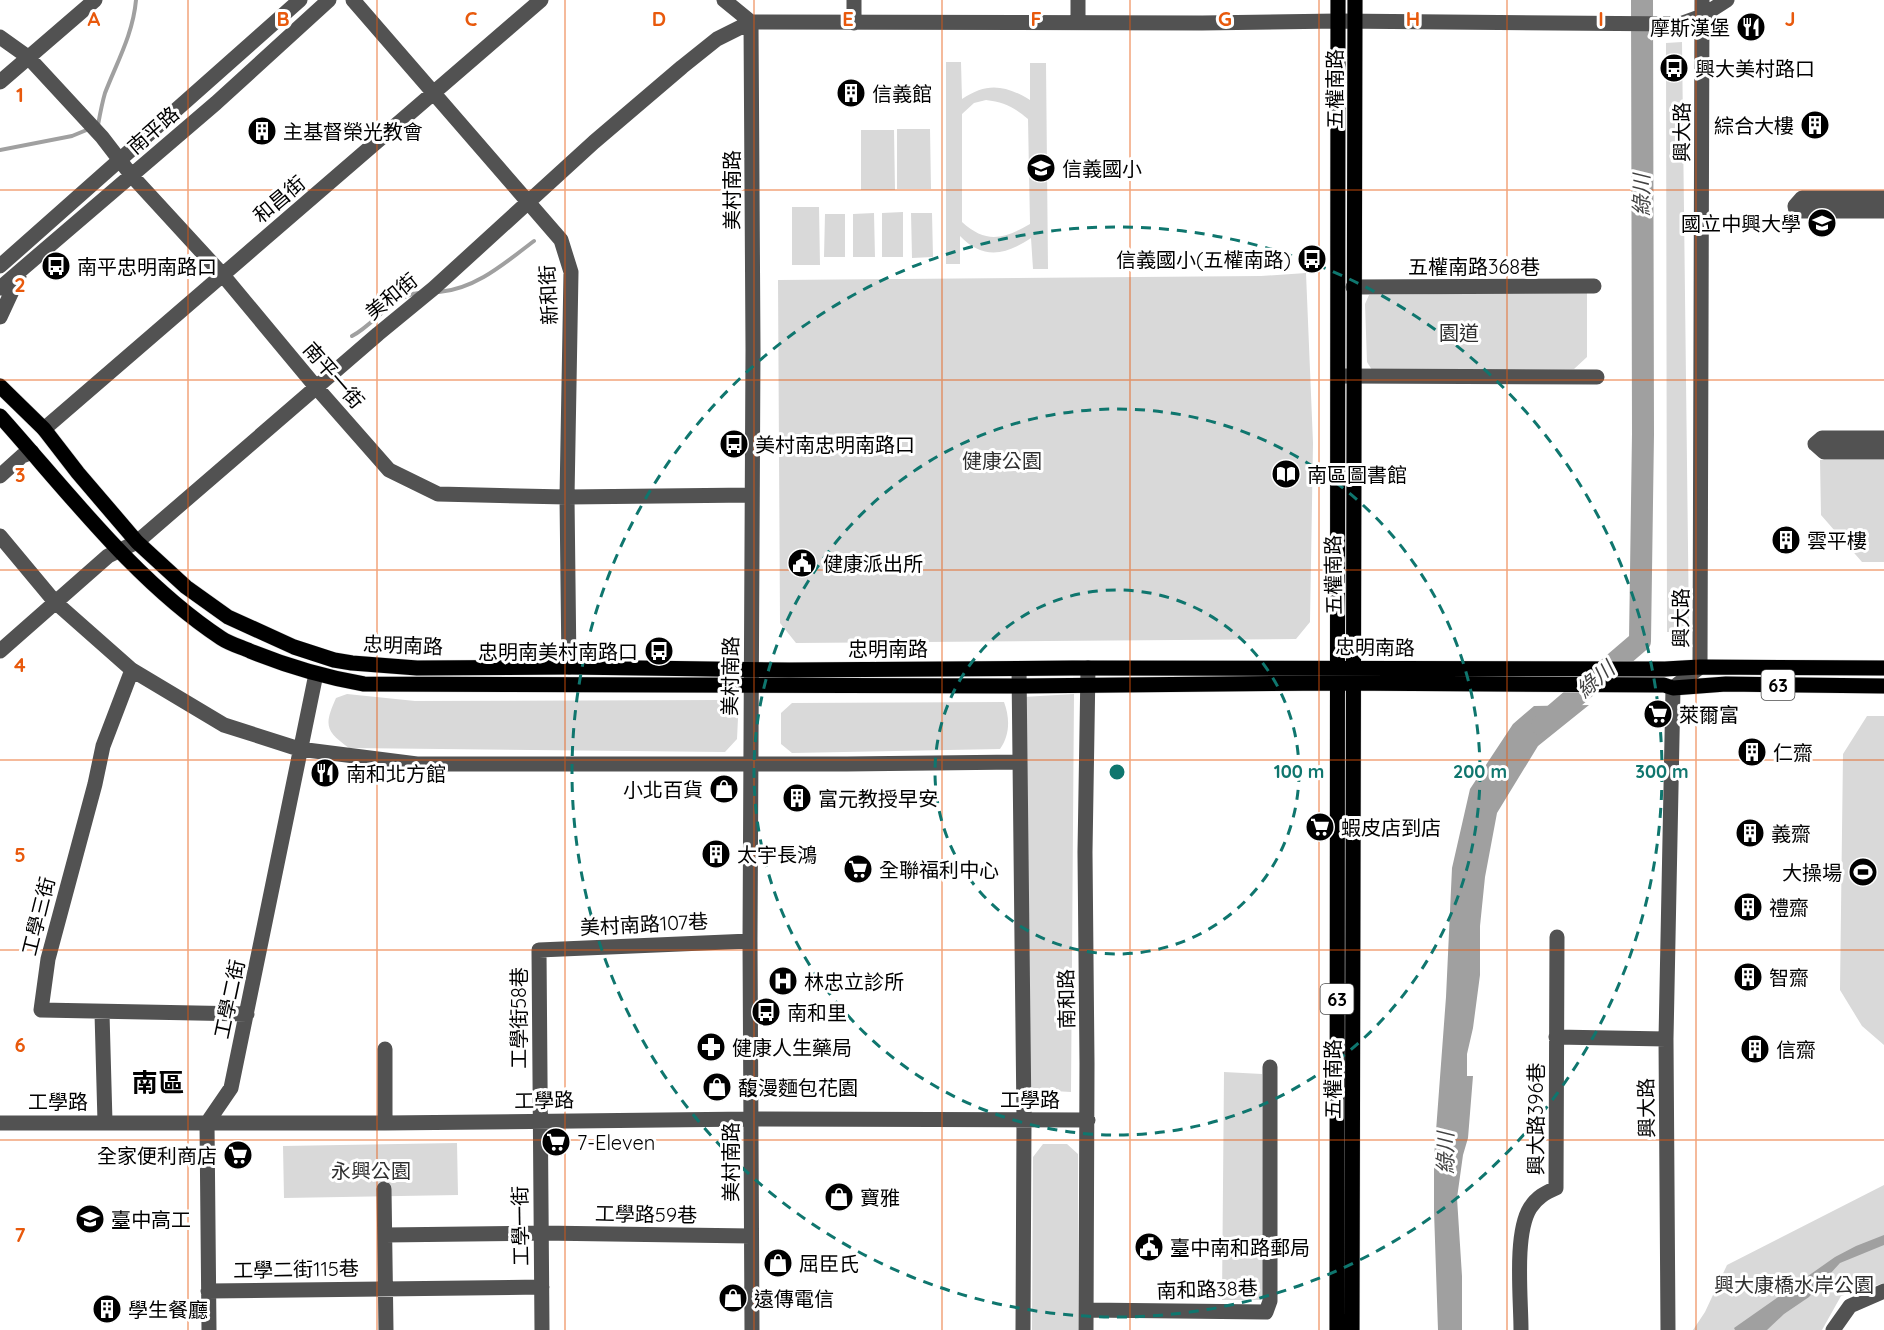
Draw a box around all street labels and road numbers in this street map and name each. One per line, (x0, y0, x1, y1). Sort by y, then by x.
street label: 五權南路 (1322, 49, 1347, 129)
street label: 南平路 (122, 101, 184, 159)
street label: 興大路 (1669, 102, 1694, 162)
street label: 美村南路 (719, 150, 744, 230)
street label: 和昌街 (248, 170, 310, 228)
street label: 五權南路368巷 (1408, 254, 1540, 279)
street label: 新和街 (534, 264, 562, 326)
street label: 美和街 (360, 267, 422, 325)
street label: 南平一街 (298, 337, 370, 413)
street label: 五權南路 (1320, 535, 1346, 615)
street label: 興大路 (1668, 588, 1693, 648)
street label: 忠明南路 (363, 631, 443, 659)
street label: 忠明南路 (1335, 634, 1415, 660)
street label: 美村南路 (717, 636, 743, 716)
street label: 忠明南路 (848, 636, 928, 661)
road number: 63 (1762, 670, 1794, 700)
street label: 工學三街 (16, 874, 60, 958)
street label: 美村南路107巷 (579, 908, 709, 940)
street label: 工學二街 (208, 957, 250, 1041)
street label: 工學街58巷 (506, 967, 531, 1069)
street label: 南和路 (1053, 969, 1079, 1029)
road number: 63 (1320, 984, 1354, 1014)
street label: 五權南路 (1320, 1039, 1345, 1119)
street label: 興大路396巷 (1523, 1063, 1548, 1175)
street label: 興大路 (1633, 1078, 1659, 1138)
street label: 工學路 (514, 1087, 574, 1113)
street label: 工學路 (1000, 1087, 1060, 1112)
street label: 工學路 (28, 1089, 88, 1114)
street label: 美村南路 (718, 1122, 743, 1202)
street label: 工學一街 (507, 1186, 533, 1266)
street label: 工學路59巷 (595, 1201, 697, 1227)
street label: 工學二街115巷 (233, 1255, 359, 1283)
street label: 南和路38巷 (1156, 1275, 1258, 1303)

